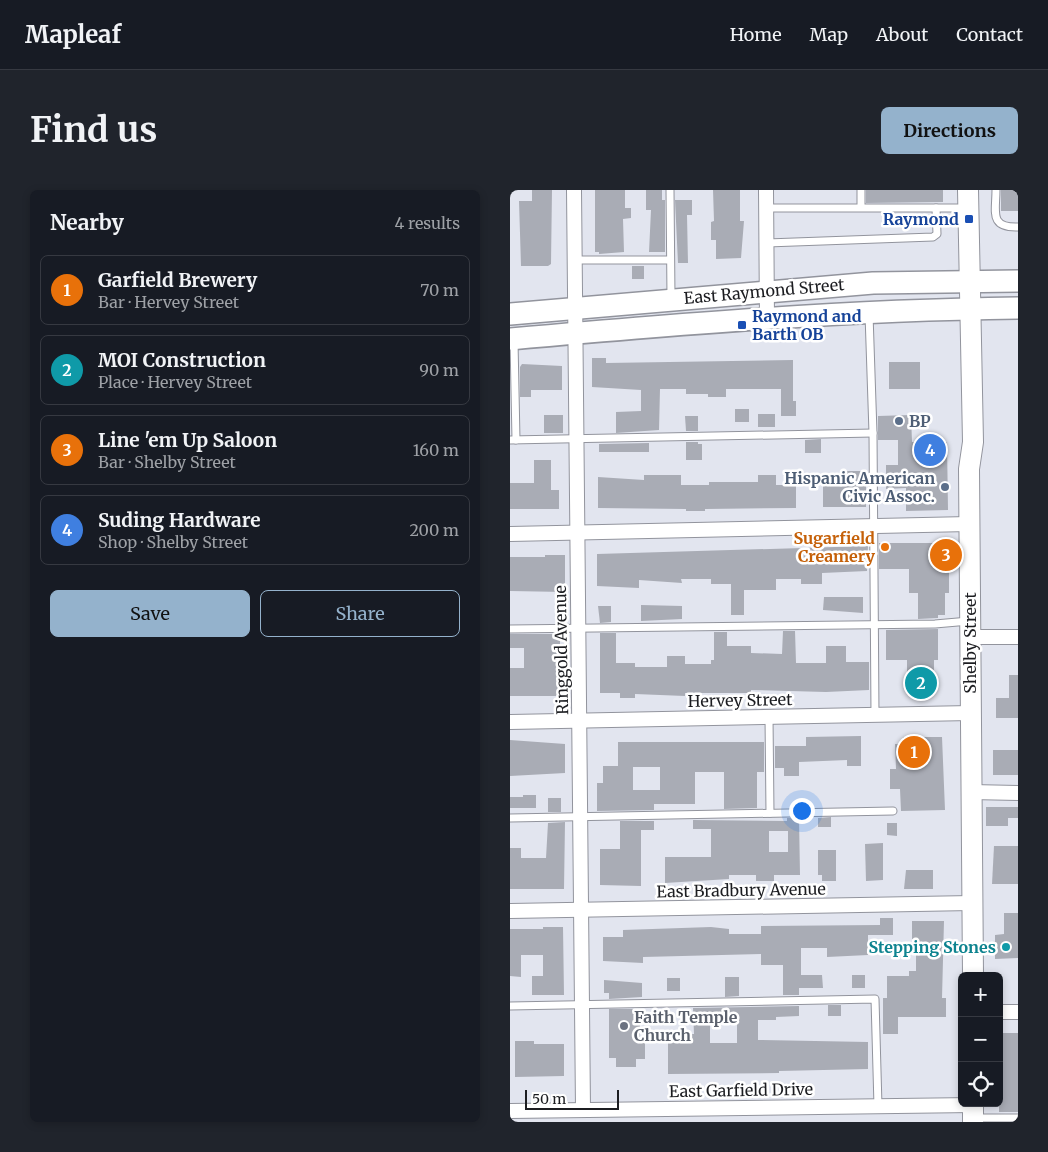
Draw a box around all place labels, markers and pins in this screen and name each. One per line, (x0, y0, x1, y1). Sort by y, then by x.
place label: Raymond (883, 209, 959, 229)
marker: Raymond (963, 213, 975, 225)
place label: Raymond and Barth OB (752, 306, 862, 344)
marker: Raymond and Barth OB (736, 319, 748, 331)
place label: BP (909, 411, 931, 431)
marker: BP (893, 415, 905, 427)
pin: 4 (914, 431, 946, 469)
place label: Hispanic American Civic Assoc. (784, 468, 935, 506)
marker: Hispanic American Civic Assoc. (939, 481, 951, 493)
place label: Sugarfield Creamery (793, 528, 876, 566)
pin: 3 (930, 536, 962, 574)
marker: Sugarfield Creamery (879, 541, 891, 553)
pin: 2 (905, 664, 937, 702)
pin: 1 (898, 733, 930, 771)
place label: Stepping Stones (869, 937, 996, 957)
marker: Stepping Stones (1000, 941, 1012, 953)
place label: Faith Temple Church (634, 1007, 738, 1045)
marker: Faith Temple Church (618, 1020, 630, 1032)

